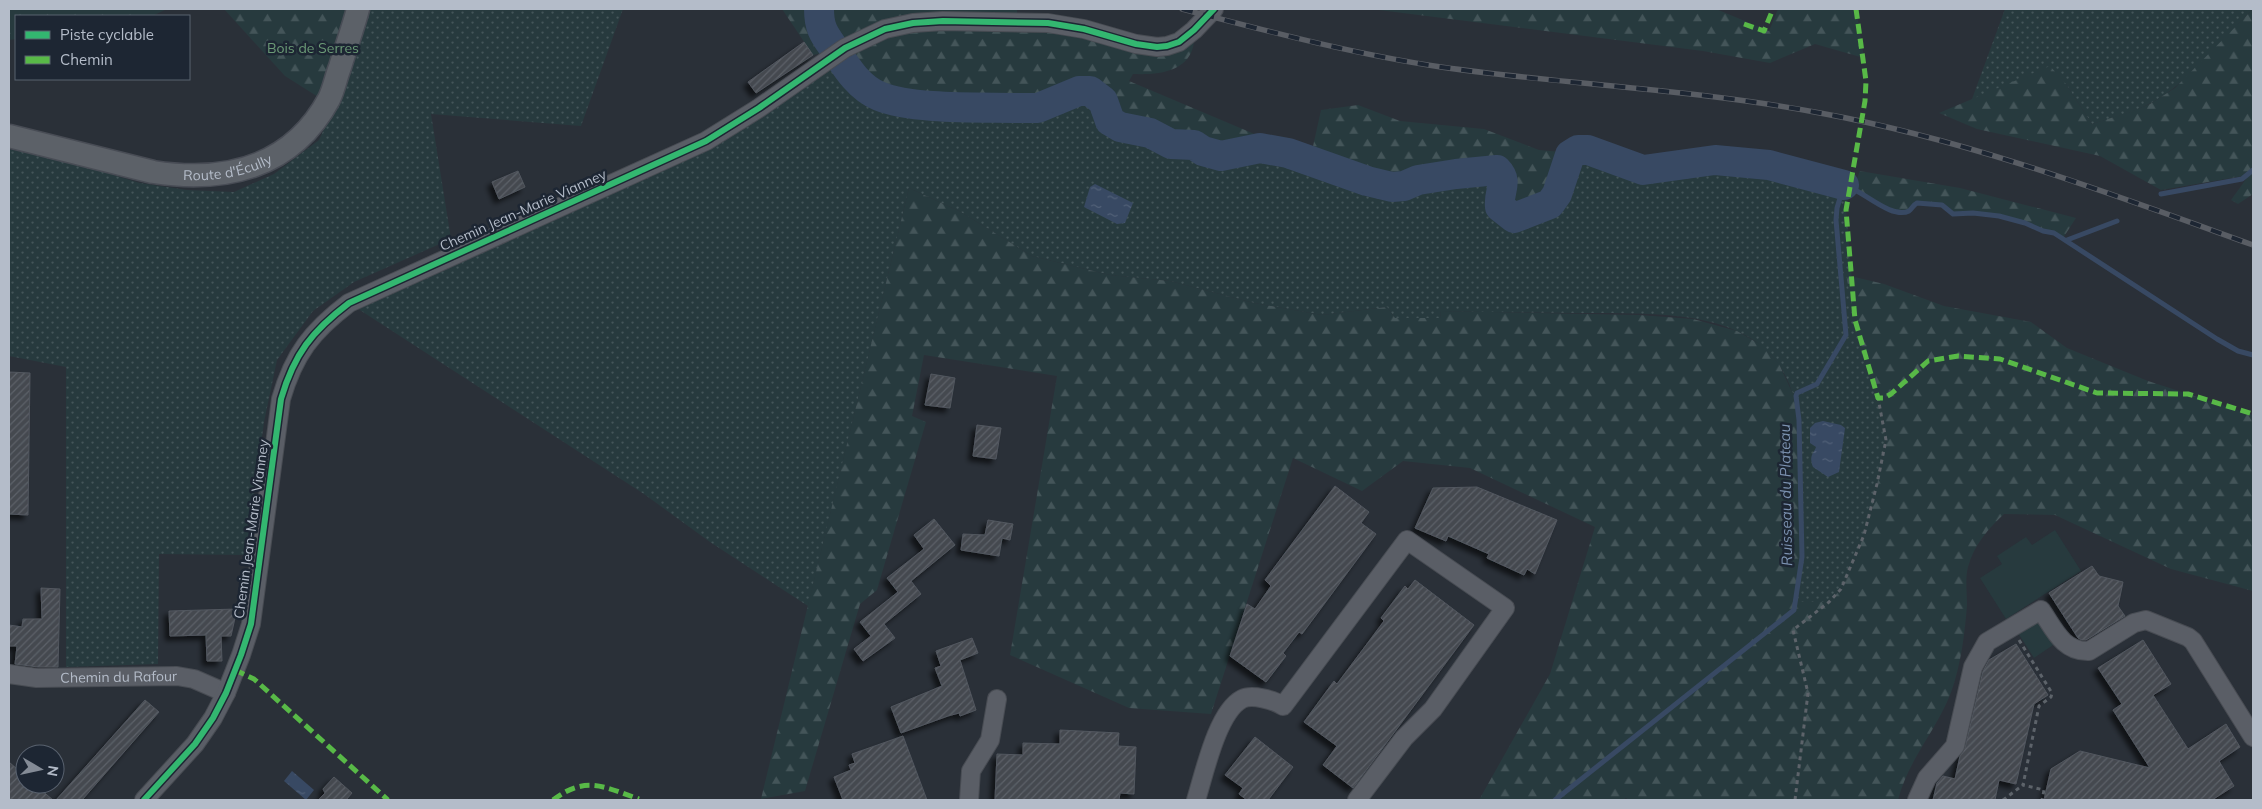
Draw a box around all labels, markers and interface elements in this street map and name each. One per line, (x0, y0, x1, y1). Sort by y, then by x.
legend (15, 15, 190, 80)
text: Piste cyclable (60, 25, 154, 44)
park label: Bois de Serres (267, 39, 359, 57)
text: Chemin (60, 50, 113, 69)
street label: Route d'Écully (183, 150, 276, 184)
street label: Chemin Jean-Marie Vianney (437, 165, 610, 255)
water label: Ruisseau du Plateau (1775, 423, 1796, 566)
street label: Chemin Jean-Marie Vianney (230, 438, 273, 620)
street label: Chemin du Rafour (60, 667, 178, 687)
north arrow (15, 744, 65, 794)
text: N (43, 764, 63, 778)

